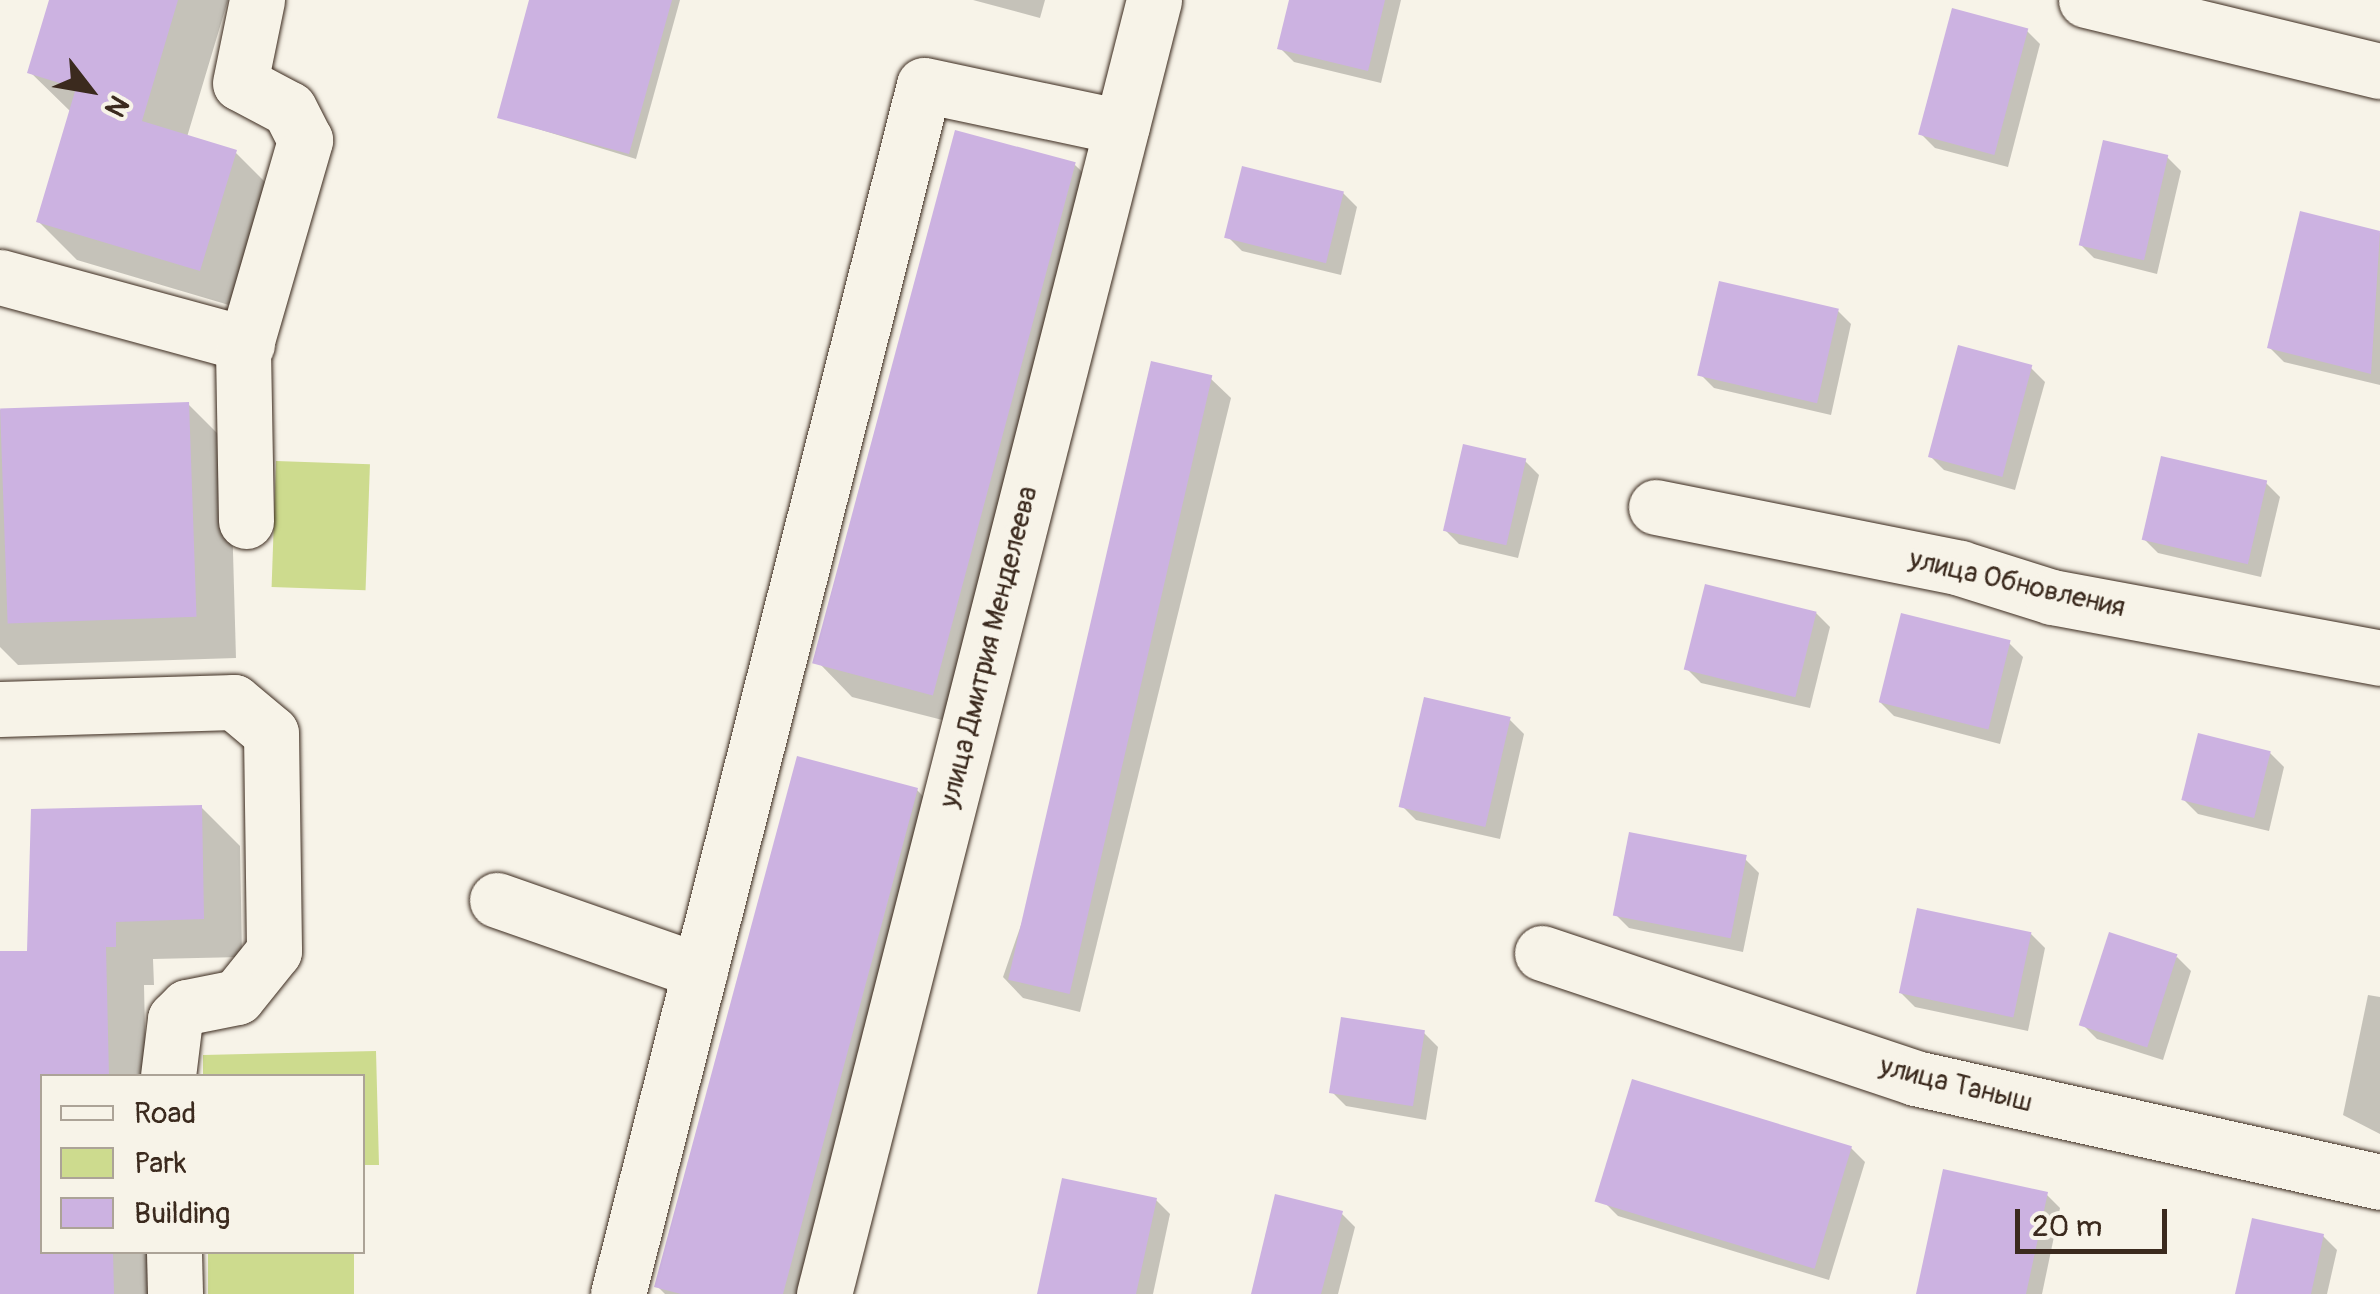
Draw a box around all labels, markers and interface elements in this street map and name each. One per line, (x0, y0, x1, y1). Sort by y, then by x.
north arrow (40, 40, 140, 140)
text: N (96, 89, 136, 123)
street label: улица Дмитрия Менделеева (933, 483, 1045, 811)
street label: улица Обновления (1906, 543, 2128, 625)
street label: улица Таныш (1876, 1050, 2036, 1120)
legend (40, 1074, 365, 1254)
text: Road (134, 1095, 196, 1132)
text: Park (134, 1145, 187, 1182)
scale bar (2020, 1189, 2172, 1251)
text: Building (134, 1195, 230, 1232)
text: 20 m (2032, 1208, 2102, 1245)

